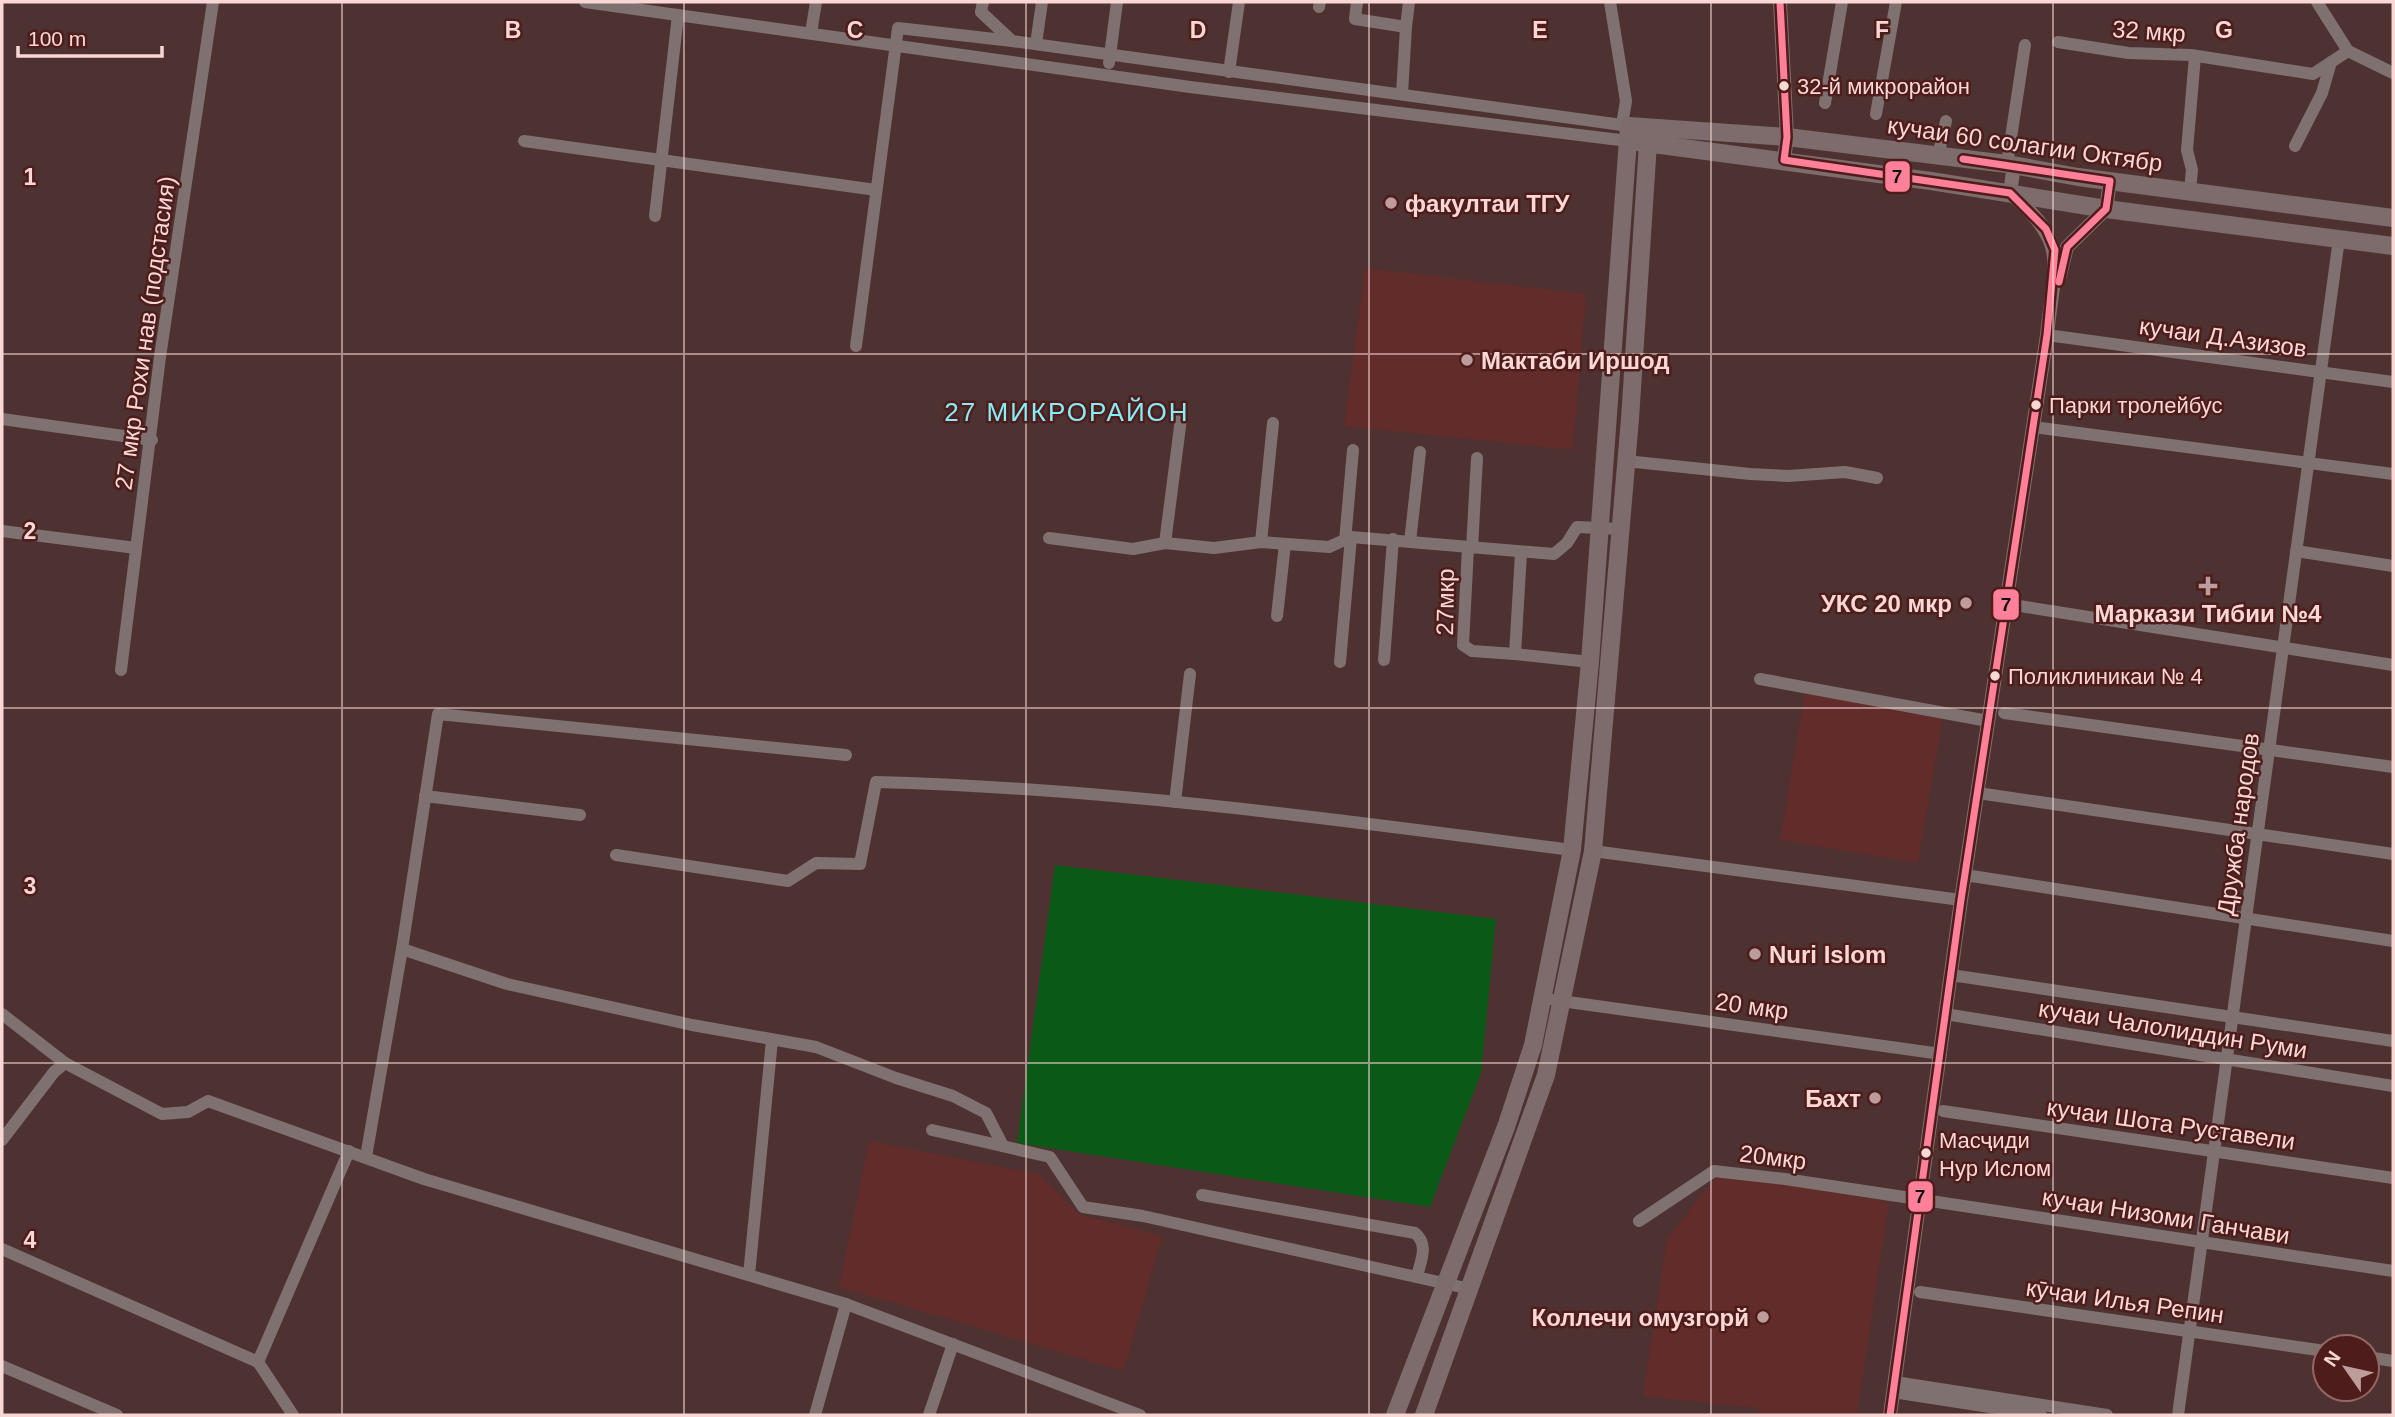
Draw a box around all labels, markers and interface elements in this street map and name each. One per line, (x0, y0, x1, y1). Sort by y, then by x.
scale bar (18, 14, 161, 58)
street label: 32 мкр (2111, 15, 2187, 47)
text: B (505, 17, 521, 43)
text: C (847, 17, 863, 43)
text: D (1190, 17, 1206, 43)
text: E (1532, 17, 1548, 43)
text: F (1875, 17, 1889, 43)
text: G (2215, 17, 2233, 43)
text: 100 m (28, 27, 86, 50)
place label: 32-й микрорайон (1797, 74, 1970, 99)
marker: 32-й микрорайон (1777, 79, 1791, 93)
street label: кучаи 60 солагии Октябр (1886, 111, 2164, 177)
line badge: 7 (1884, 160, 1911, 193)
text: 1 (24, 164, 37, 190)
text: 7 (1892, 166, 1902, 187)
street label: 27 мкр Рохи нав (подстасия) (110, 174, 180, 492)
place label: факултаи ТГУ (1405, 190, 1570, 217)
marker: факултаи ТГУ (1383, 195, 1399, 211)
street label: кучаи Д.Азизов (2138, 312, 2308, 362)
place label: Мактаби Иршод (1481, 347, 1669, 374)
marker: Мактаби Иршод (1459, 352, 1475, 368)
place label: Парки тролейбус (2049, 393, 2223, 418)
district label: 27 МИКРОРАЙОН (944, 397, 1190, 427)
marker: Парки тролейбус (2029, 398, 2043, 412)
text: 2 (24, 518, 36, 544)
street label: 27мкр (1431, 568, 1459, 636)
marker: Маркази Тибии №4 (2198, 576, 2218, 596)
line badge: 7 (1992, 588, 2020, 621)
place label: УКС 20 мкр (1821, 590, 1952, 617)
text: 7 (2001, 594, 2011, 615)
marker: УКС 20 мкр (1958, 595, 1974, 611)
place label: Маркази Тибии №4 (2095, 600, 2322, 627)
place label: Поликлиникаи № 4 (2008, 664, 2203, 689)
marker: Поликлиникаи № 4 (1988, 669, 2002, 683)
street label: Дружба народов (2212, 731, 2264, 917)
text: 3 (24, 873, 36, 899)
place label: Nuri Islom (1769, 941, 1886, 968)
marker: Nuri Islom (1747, 946, 1763, 962)
street label: 20 мкр (1714, 988, 1790, 1024)
street label: кучаи Чалолиддин Руми (2037, 994, 2309, 1064)
place label: Бахт (1805, 1085, 1861, 1112)
marker: Бахт (1867, 1090, 1883, 1106)
street label: кучаи Шота Руставели (2045, 1093, 2297, 1155)
place label: Масҷиди Нур Ислом (1939, 1128, 2051, 1181)
street label: 20мкр (1738, 1140, 1808, 1174)
marker: Масҷиди Нур Ислом (1919, 1146, 1933, 1160)
line badge: 7 (1907, 1180, 1934, 1213)
street label: кучаи Низоми Ганчави (2040, 1183, 2292, 1249)
text: 7 (1915, 1186, 1925, 1207)
text: 4 (24, 1227, 37, 1253)
street label: кӯчаи Илья Репин (2024, 1274, 2226, 1328)
place label: Коллечи омузгорй (1532, 1304, 1749, 1331)
marker: Коллечи омузгорй (1755, 1309, 1771, 1325)
north arrow (2311, 1333, 2381, 1403)
text: N (2320, 1347, 2345, 1370)

